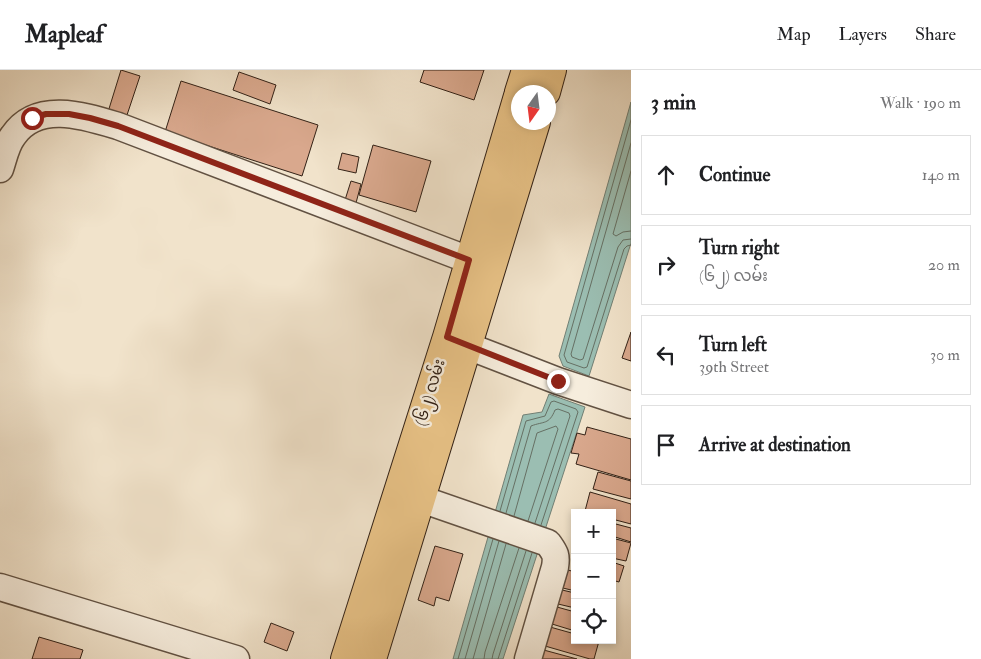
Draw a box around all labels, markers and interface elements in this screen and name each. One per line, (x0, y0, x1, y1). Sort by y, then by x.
text: Mapleaf (25, 19, 104, 50)
text: Map (777, 23, 811, 46)
text: Layers (839, 23, 887, 46)
text: Share (915, 23, 956, 46)
north arrow (511, 85, 556, 130)
text: 3 min (651, 89, 696, 116)
text: Walk · 190 m (880, 93, 961, 113)
route start (21, 107, 44, 130)
icon: ahead (652, 161, 680, 189)
text: Continue (699, 163, 770, 187)
text: 140 m (922, 165, 960, 185)
text: Turn right (699, 236, 779, 260)
icon: right (652, 251, 680, 279)
text: 20 m (928, 255, 960, 275)
text: (၆၂) လမ်း (699, 266, 768, 286)
text: Turn left (699, 333, 767, 357)
icon: left (652, 341, 680, 369)
text: 30 m (930, 345, 960, 365)
street label: (၆၂) လမ်း (408, 356, 452, 429)
text: 39th Street (699, 357, 769, 377)
route end (547, 370, 570, 393)
icon: arrive (652, 431, 680, 459)
text: Arrive at destination (699, 433, 851, 457)
map controls (571, 509, 616, 644)
button: + (571, 509, 616, 554)
button: − (571, 554, 616, 599)
button: locate (571, 599, 616, 644)

